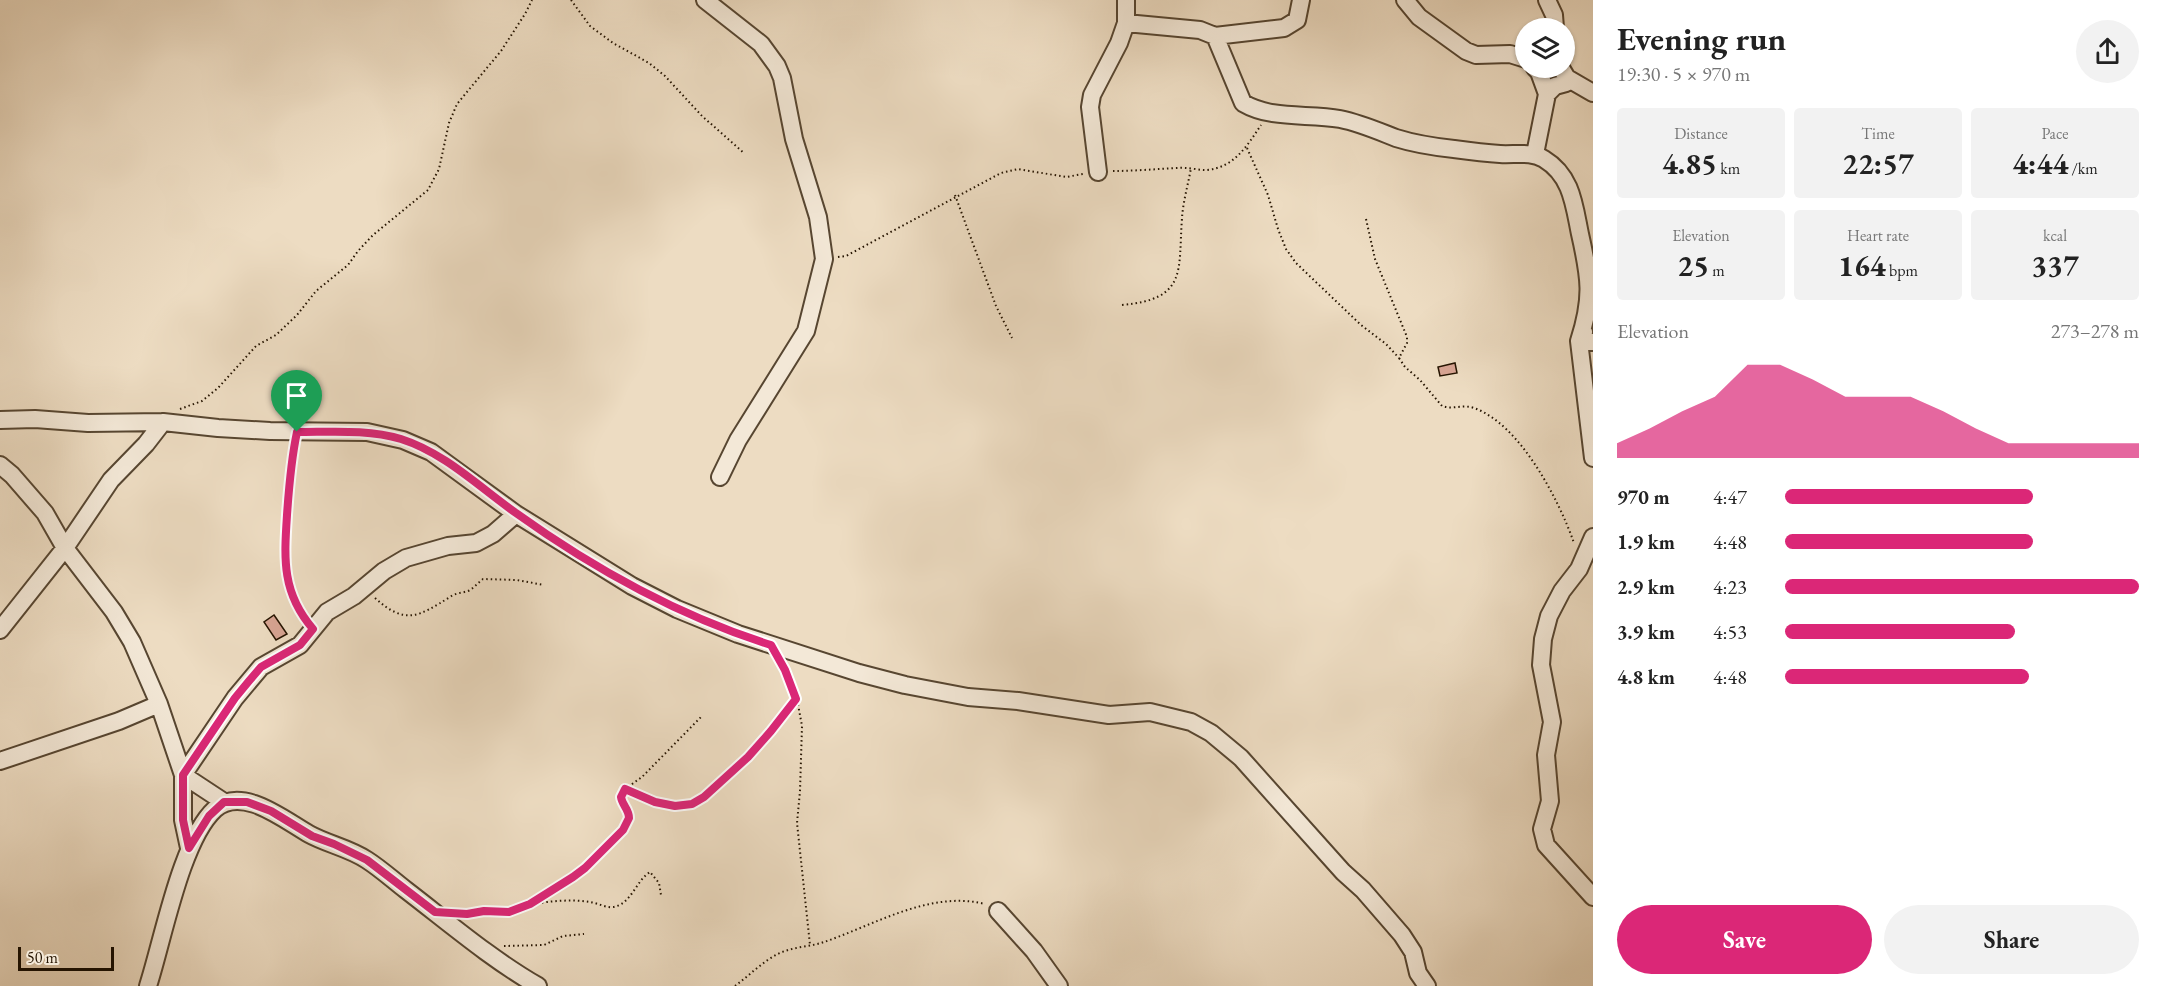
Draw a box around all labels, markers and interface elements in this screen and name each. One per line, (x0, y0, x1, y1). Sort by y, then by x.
text: Evening run (1617, 17, 1786, 60)
map controls (1515, 18, 1575, 78)
button: layers (1515, 18, 1575, 78)
button: share (2076, 20, 2139, 83)
text: 19:30 · 5 × 970 m (1617, 61, 1750, 87)
text: Distance (1674, 123, 1728, 144)
text: Time (1861, 123, 1895, 144)
text: Pace (2042, 123, 2068, 144)
text: 4.85 (1662, 144, 1717, 183)
text: 22:57 (1842, 144, 1914, 183)
text: 4:44 (2012, 144, 2068, 183)
text: km (1717, 158, 1740, 179)
text: /km (2068, 158, 2098, 179)
text: Elevation (1672, 225, 1730, 246)
text: Heart rate (1847, 225, 1909, 246)
text: kcal (2043, 225, 2067, 246)
text: 25 (1677, 246, 1709, 285)
text: 164 (1838, 246, 1886, 285)
text: 337 (2031, 246, 2079, 285)
text: m (1709, 260, 1725, 281)
text: bpm (1886, 260, 1918, 281)
text: Elevation (1617, 318, 1689, 344)
text: 273–278 m (2051, 318, 2139, 344)
pin (271, 370, 322, 432)
icon: arrive (280, 379, 313, 412)
text: 970 m (1617, 484, 1670, 510)
text: 4:47 (1713, 484, 1747, 510)
text: 1.9 km (1617, 529, 1675, 555)
text: 4:48 (1713, 529, 1747, 555)
text: 2.9 km (1617, 574, 1675, 600)
text: 4:23 (1713, 574, 1747, 600)
text: 3.9 km (1617, 619, 1675, 645)
text: 4:53 (1713, 619, 1747, 645)
text: 4.8 km (1617, 664, 1675, 690)
text: 4:48 (1713, 664, 1747, 690)
button: Save (1617, 905, 1872, 974)
button: Share (1884, 905, 2139, 974)
scale bar (18, 944, 114, 972)
text: 50 m (27, 947, 58, 968)

